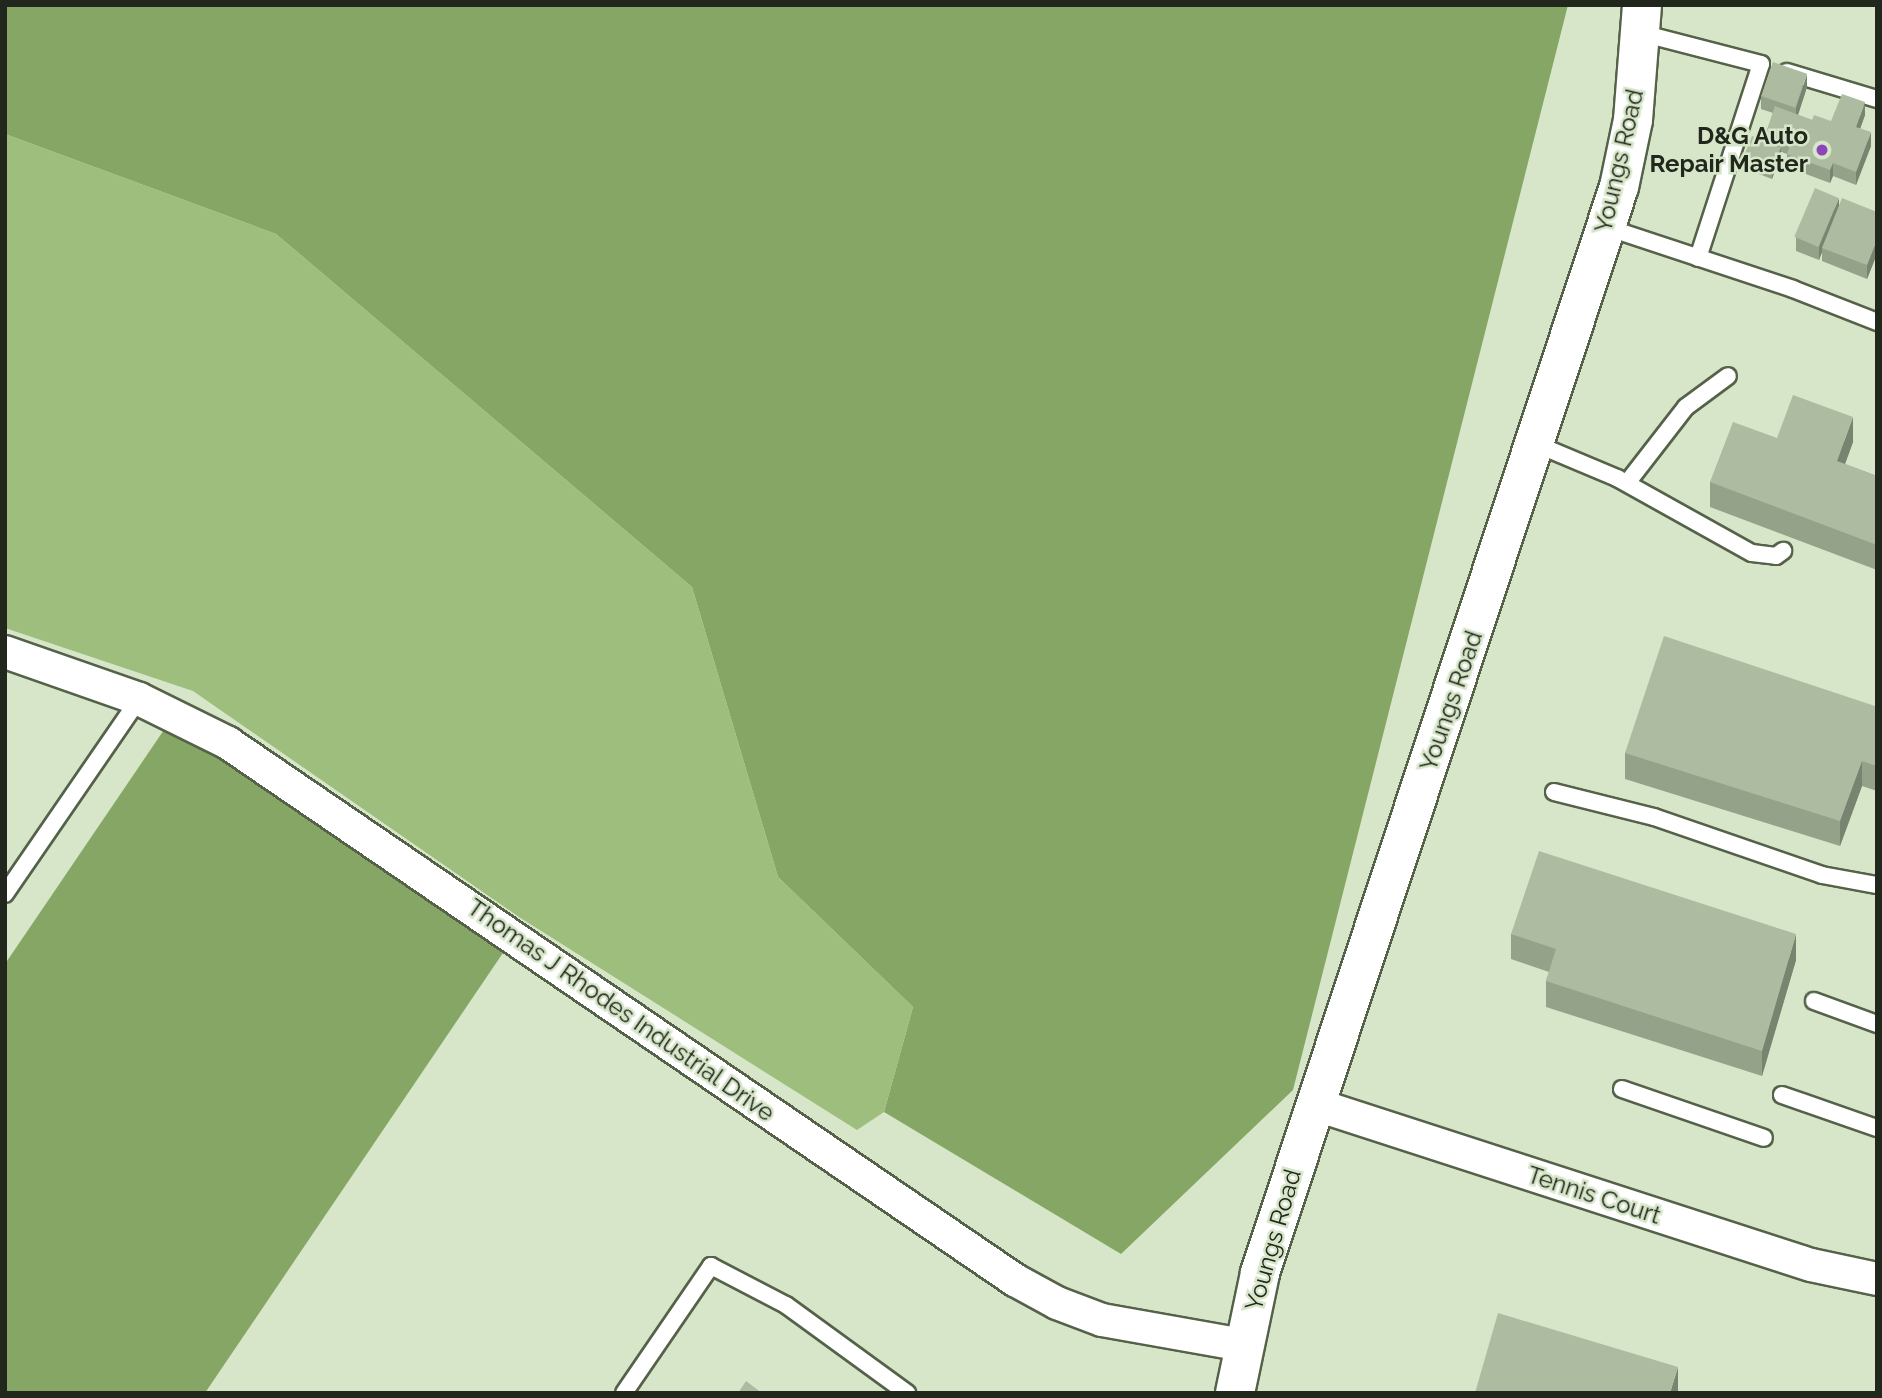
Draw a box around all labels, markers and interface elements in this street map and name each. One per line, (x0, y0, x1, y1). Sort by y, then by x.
street label: Youngs Road (1589, 87, 1649, 235)
place label: D&G Auto Repair Master (1649, 122, 1808, 178)
marker: D&G Auto Repair Master (1814, 142, 1830, 158)
street label: Youngs Road (1414, 627, 1488, 775)
street label: Thomas J Rhodes Industrial Drive (461, 892, 781, 1128)
street label: Tennis Court (1524, 1160, 1664, 1230)
street label: Youngs Road (1239, 1166, 1307, 1314)

